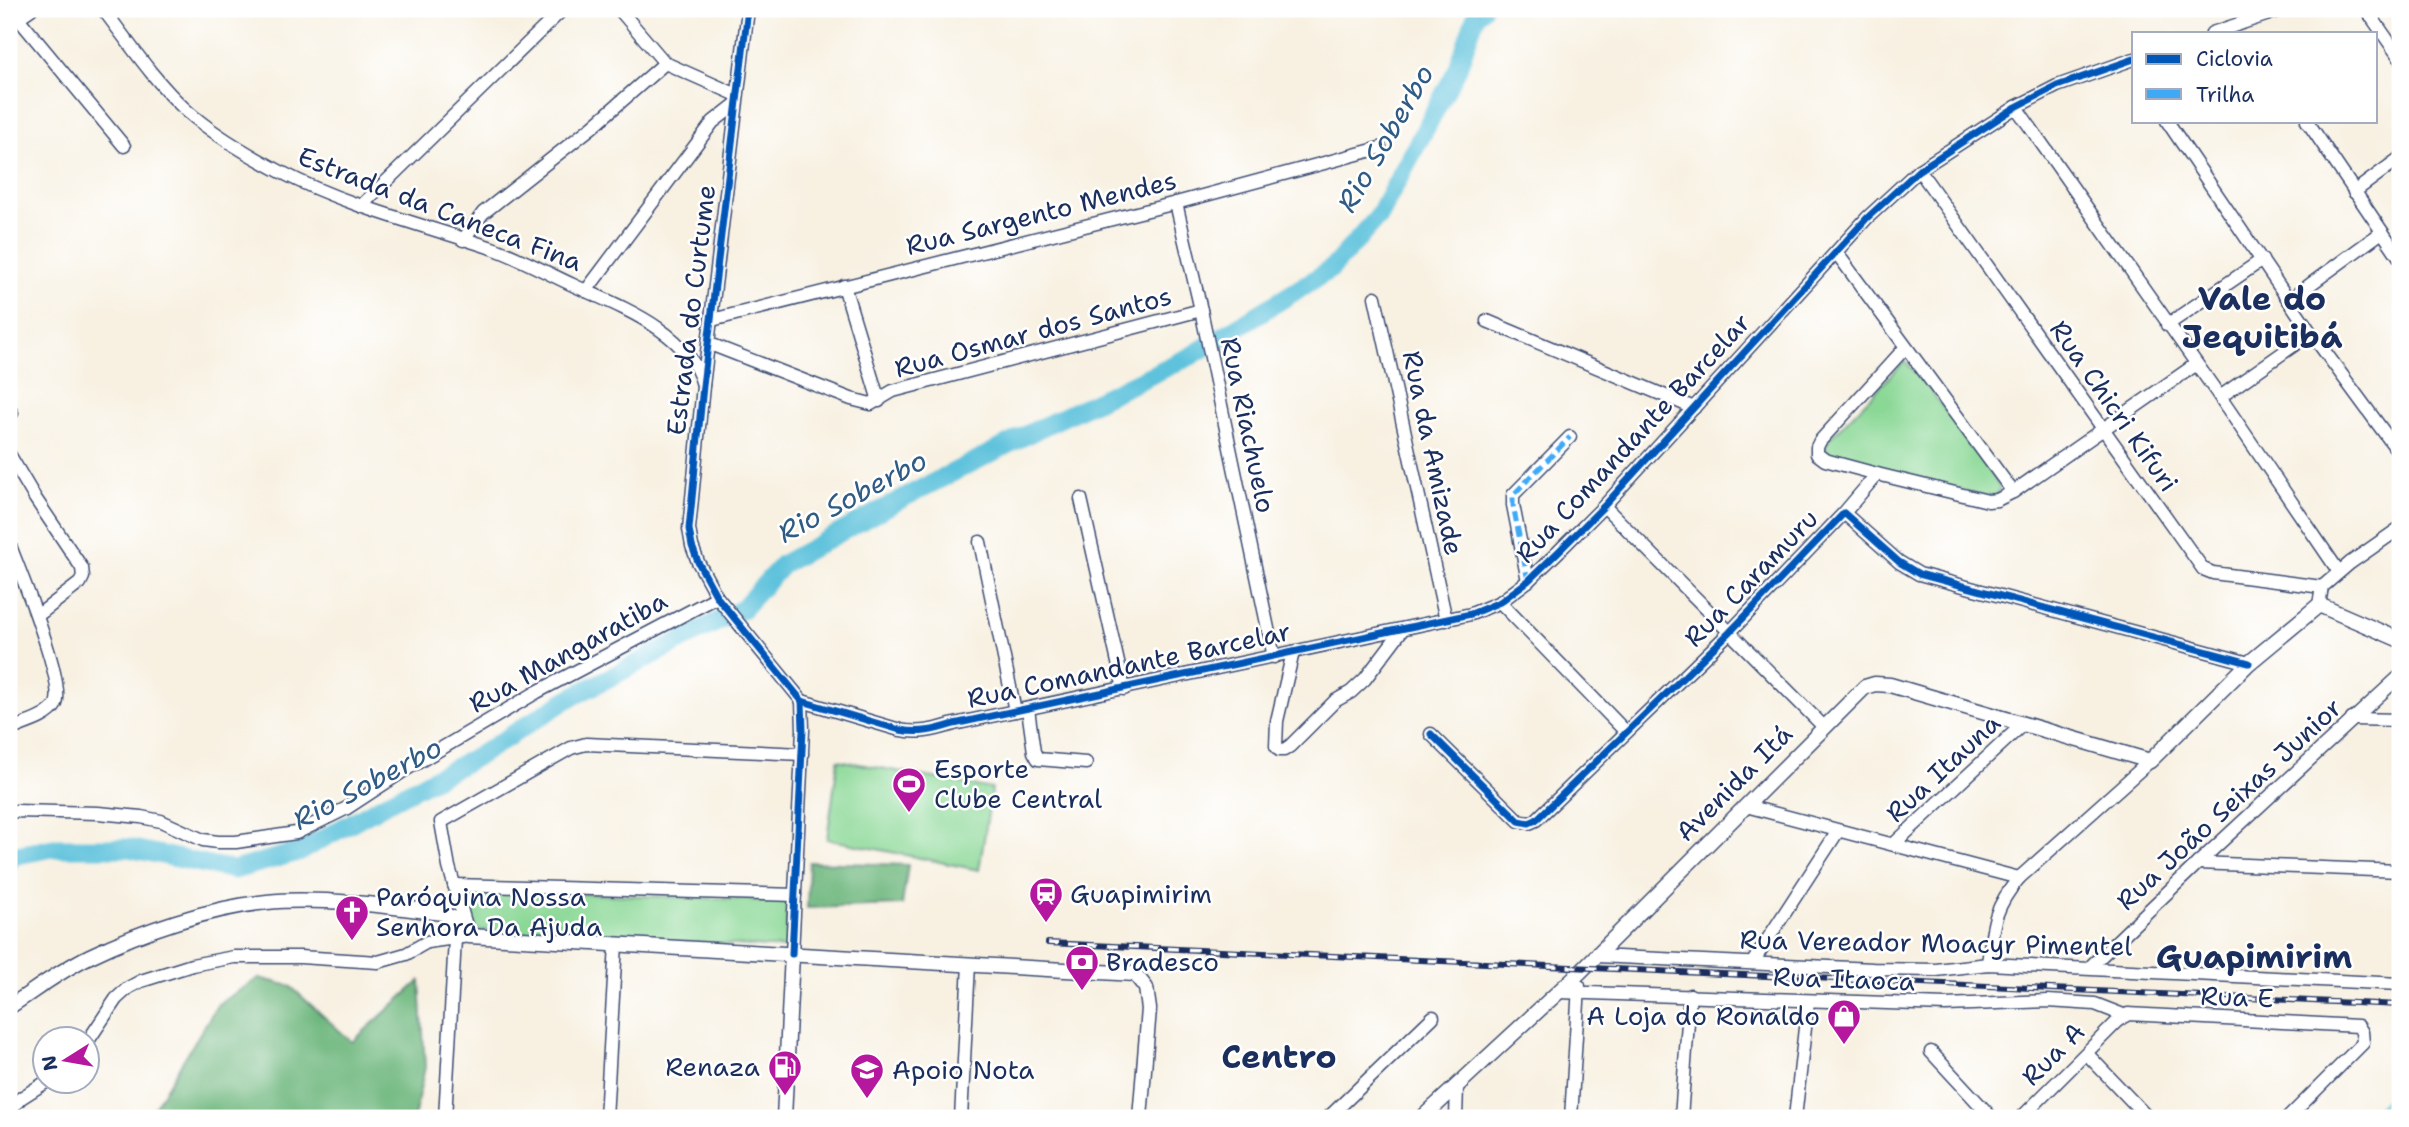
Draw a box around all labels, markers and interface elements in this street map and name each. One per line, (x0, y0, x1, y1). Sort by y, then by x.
legend (2132, 32, 2378, 122)
text: Ciclovia (2196, 45, 2273, 73)
water label: Rio Soberbo (1327, 57, 1443, 219)
text: Trilha (2196, 81, 2254, 109)
street label: Estrada da Caneca Fina (293, 138, 587, 279)
street label: Rua Sargento Mendes (902, 162, 1180, 263)
street label: Estrada do Curtume (658, 183, 723, 437)
district label: Vale do Jequitibá (2182, 276, 2343, 359)
street label: Rua Osmar dos Santos (890, 278, 1175, 385)
street label: Rua Comandante Barcelar (1507, 305, 1758, 570)
street label: Rua Chicri Kifuri (2042, 313, 2187, 498)
street label: Rua Riachuelo (1213, 334, 1284, 516)
street label: Rua da Amizade (1395, 347, 1472, 558)
water label: Rio Soberbo (771, 441, 933, 551)
street label: Rua Caramuru (1676, 501, 1825, 654)
street label: Rua Mangaratiba (463, 583, 673, 721)
street label: Rua Comandante Barcelar (964, 613, 1294, 716)
street label: Rua João Seixas Junior (2108, 690, 2349, 918)
street label: Rua Itauna (1878, 706, 2007, 830)
street label: Avenida Itá (1668, 717, 1800, 849)
water label: Rio Soberbo (286, 728, 448, 838)
place label: Esporte Clube Central (934, 751, 1102, 816)
sports icon: Esporte Clube Central (890, 765, 928, 814)
station icon: Guapimirim (1027, 875, 1065, 924)
place label: Guapimirim (1070, 876, 1212, 911)
place label: Paróquina Nossa Senhora Da Ajuda (376, 879, 602, 944)
church icon: Paróquina Nossa Senhora Da Ajuda (333, 893, 371, 942)
street label: Rua Vereador Moacyr Pimentel (1739, 922, 2133, 963)
district label: Guapimirim (2156, 934, 2352, 979)
bank icon: Bradesco (1063, 943, 1101, 992)
place label: Bradesco (1106, 944, 1219, 979)
street label: Rua Itaoca (1772, 959, 1916, 998)
street label: Rua E (2200, 978, 2274, 1015)
shop icon: A Loja do Ronaldo (1825, 997, 1863, 1046)
place label: A Loja do Ronaldo (1586, 998, 1820, 1033)
street label: Rua A (2013, 1014, 2092, 1093)
north arrow (32, 1026, 102, 1096)
district label: Centro (1221, 1034, 1337, 1079)
fuel station icon: Renaza (766, 1048, 804, 1097)
place label: Renaza (665, 1049, 760, 1084)
school or university icon: Apoio Nota (848, 1051, 886, 1100)
place label: Apoio Nota (892, 1052, 1035, 1087)
text: N (36, 1053, 64, 1073)

